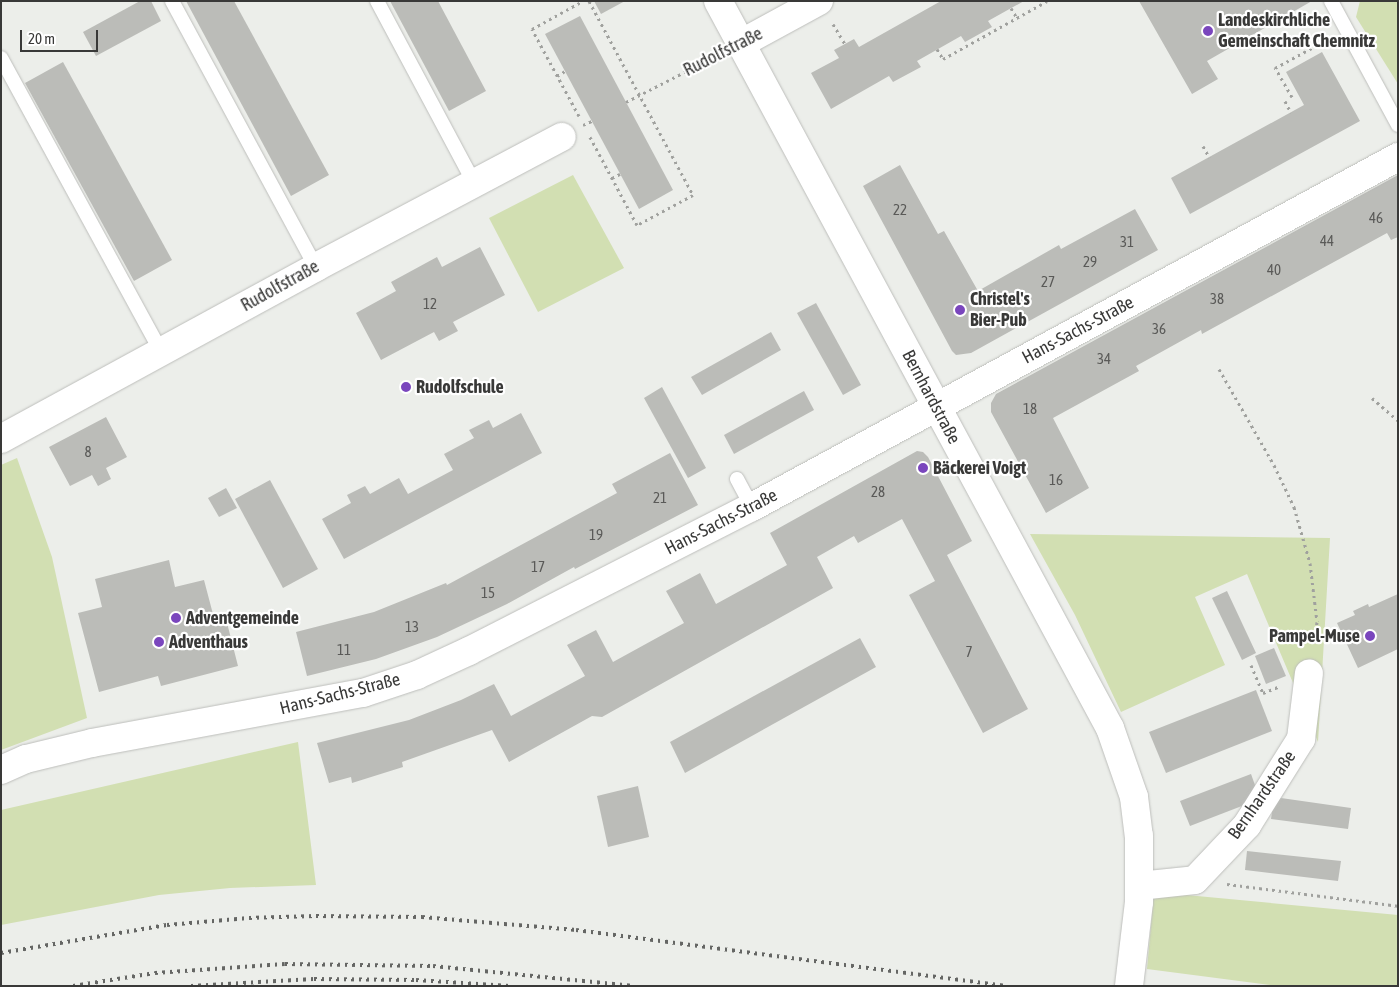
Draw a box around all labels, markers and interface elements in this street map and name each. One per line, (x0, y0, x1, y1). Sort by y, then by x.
place label: Landeskirchliche Gemeinschaft Chemnitz (1218, 10, 1375, 52)
scale bar (22, 20, 100, 52)
street label: Rudolfstraße (680, 23, 766, 81)
marker: Landeskirchliche Gemeinschaft Chemnitz (1202, 25, 1214, 37)
text: 20 m (28, 30, 55, 47)
house number: 22 (893, 201, 907, 219)
house number: 46 (1369, 209, 1383, 227)
house number: 44 (1320, 232, 1334, 250)
house number: 31 (1120, 233, 1134, 251)
house number: 29 (1083, 253, 1097, 271)
street label: Rudolfstraße (237, 256, 323, 316)
house number: 40 (1267, 261, 1281, 279)
house number: 27 (1041, 273, 1055, 291)
place label: Christel's Bier-Pub (970, 289, 1030, 332)
house number: 38 (1210, 290, 1224, 308)
street label: Hans-Sachs-Straße (1019, 292, 1137, 368)
house number: 12 (423, 295, 437, 313)
marker: Christel's Bier-Pub (954, 304, 966, 316)
house number: 36 (1152, 320, 1166, 338)
street label: Bernhardstraße (897, 346, 965, 448)
house number: 34 (1097, 350, 1111, 368)
place label: Rudolfschule (416, 376, 504, 398)
marker: Rudolfschule (400, 381, 412, 393)
house number: 18 (1023, 400, 1037, 418)
house number: 8 (84, 443, 92, 461)
place label: Bäckerei Voigt (933, 457, 1026, 479)
marker: Bäckerei Voigt (917, 462, 929, 474)
house number: 16 (1049, 471, 1063, 489)
house number: 28 (871, 483, 885, 501)
street label: Hans-Sachs-Straße (661, 484, 781, 560)
house number: 21 (653, 489, 667, 507)
house number: 19 (589, 526, 603, 544)
house number: 17 (531, 558, 545, 576)
house number: 15 (481, 584, 495, 602)
place label: Adventgemeinde (186, 607, 299, 629)
marker: Adventgemeinde (170, 612, 182, 624)
house number: 13 (405, 618, 419, 636)
place label: Pampel-Muse (1269, 625, 1360, 647)
marker: Pampel-Muse (1364, 630, 1376, 642)
place label: Adventhaus (169, 631, 248, 653)
marker: Adventhaus (153, 636, 165, 648)
house number: 11 (337, 641, 351, 659)
house number: 7 (965, 643, 973, 661)
street label: Hans-Sachs-Straße (278, 669, 402, 719)
street label: Bernhardstraße (1224, 747, 1300, 843)

